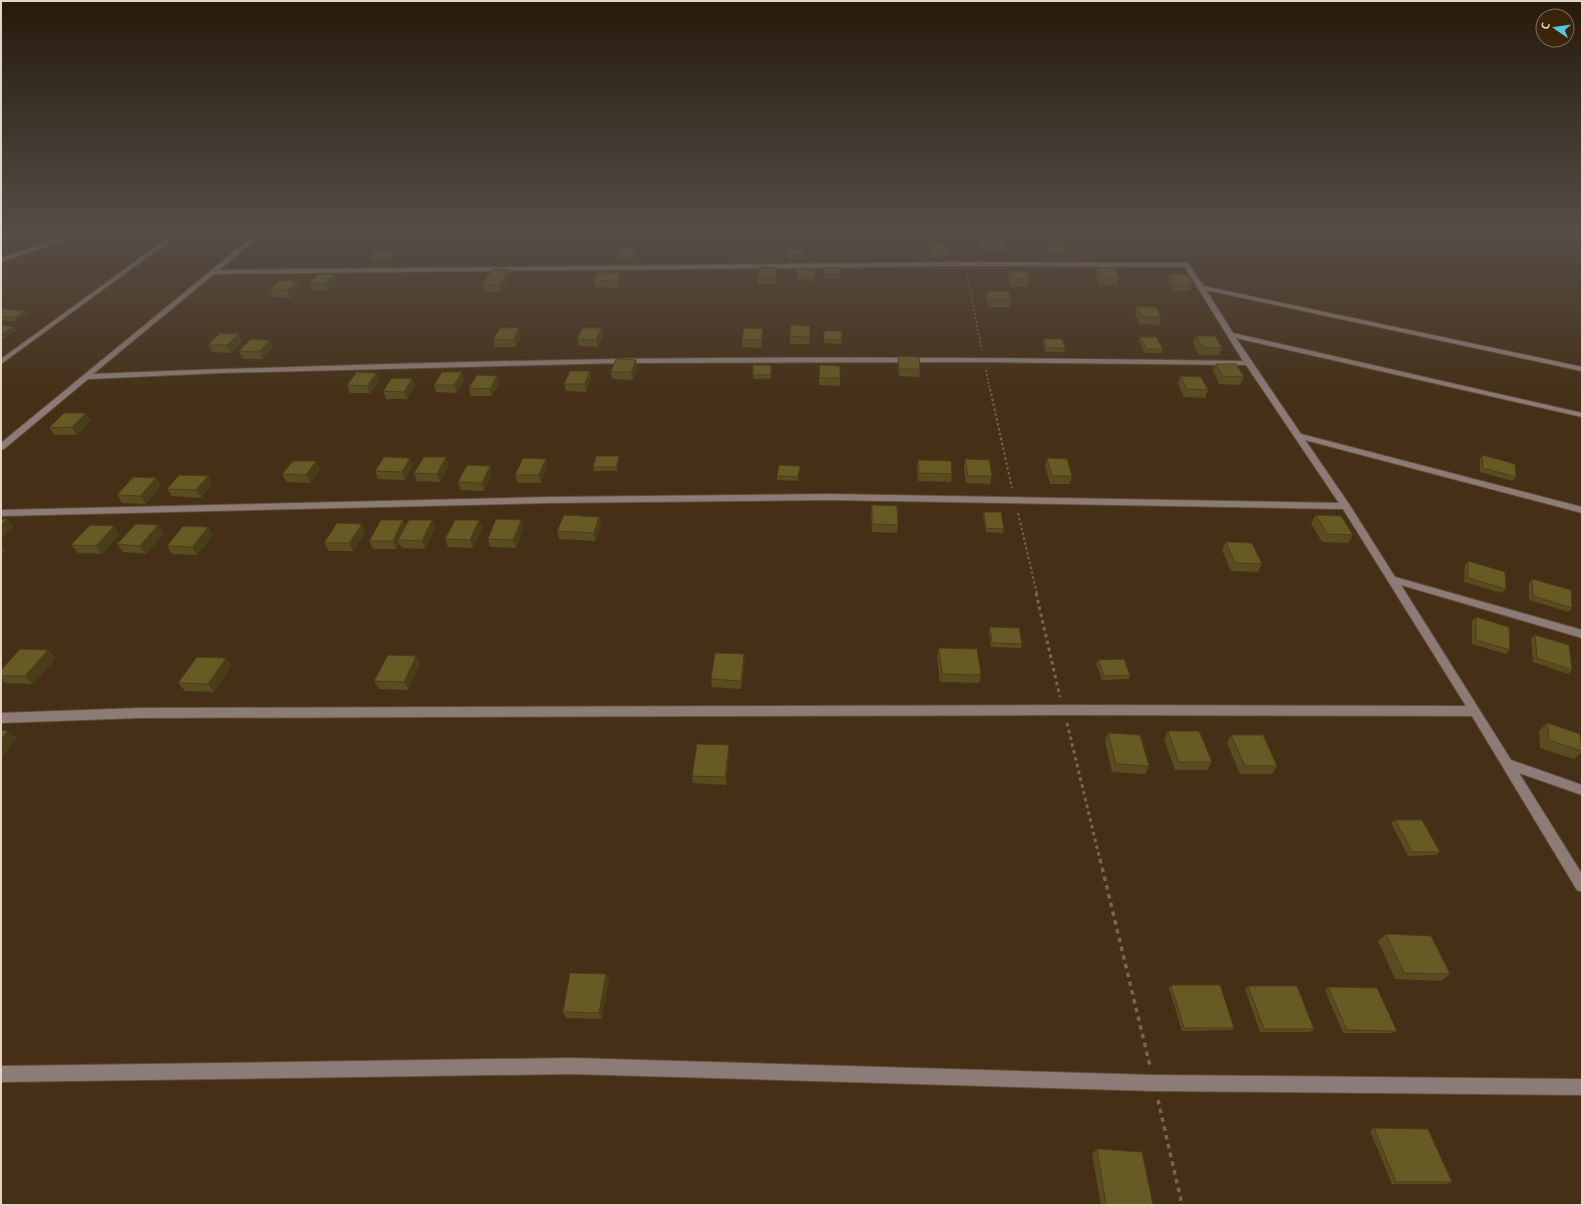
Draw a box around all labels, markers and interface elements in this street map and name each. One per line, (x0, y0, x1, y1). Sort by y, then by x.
north arrow (1535, 8, 1575, 48)
text: С (1538, 21, 1553, 30)

